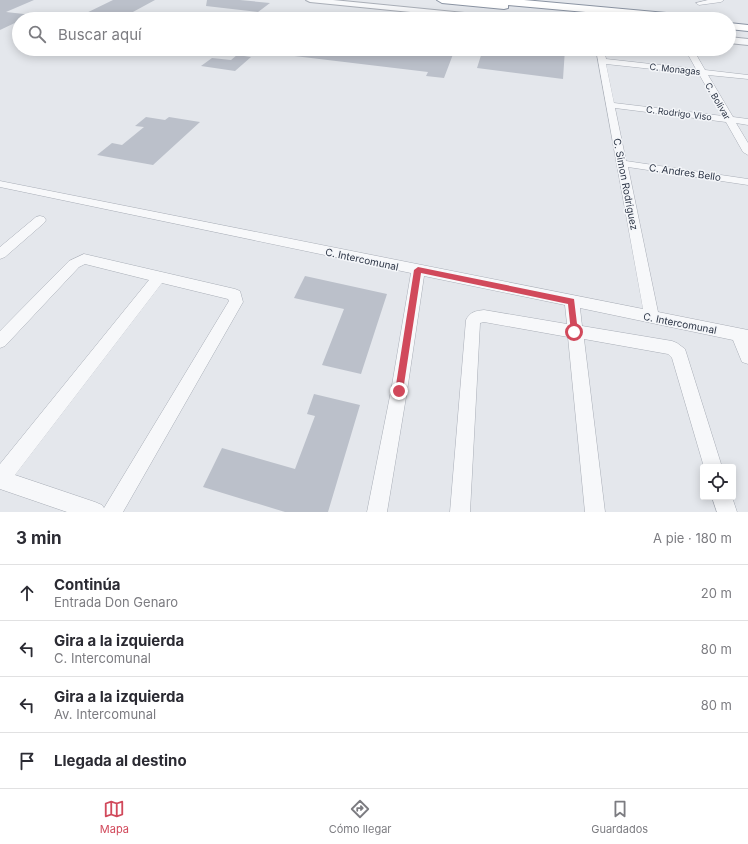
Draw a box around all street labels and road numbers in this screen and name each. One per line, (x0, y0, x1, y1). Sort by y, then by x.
street label: C. Monagas (649, 61, 701, 77)
street label: C. Bolivar (703, 81, 733, 122)
street label: C. Rodrigo Viso (646, 104, 712, 122)
street label: C. Simon Rodriguez (611, 137, 641, 231)
street label: C. Andres Bello (648, 161, 722, 183)
street label: C. Intercomunal (324, 245, 400, 273)
street label: C. Intercomunal (642, 310, 718, 336)

